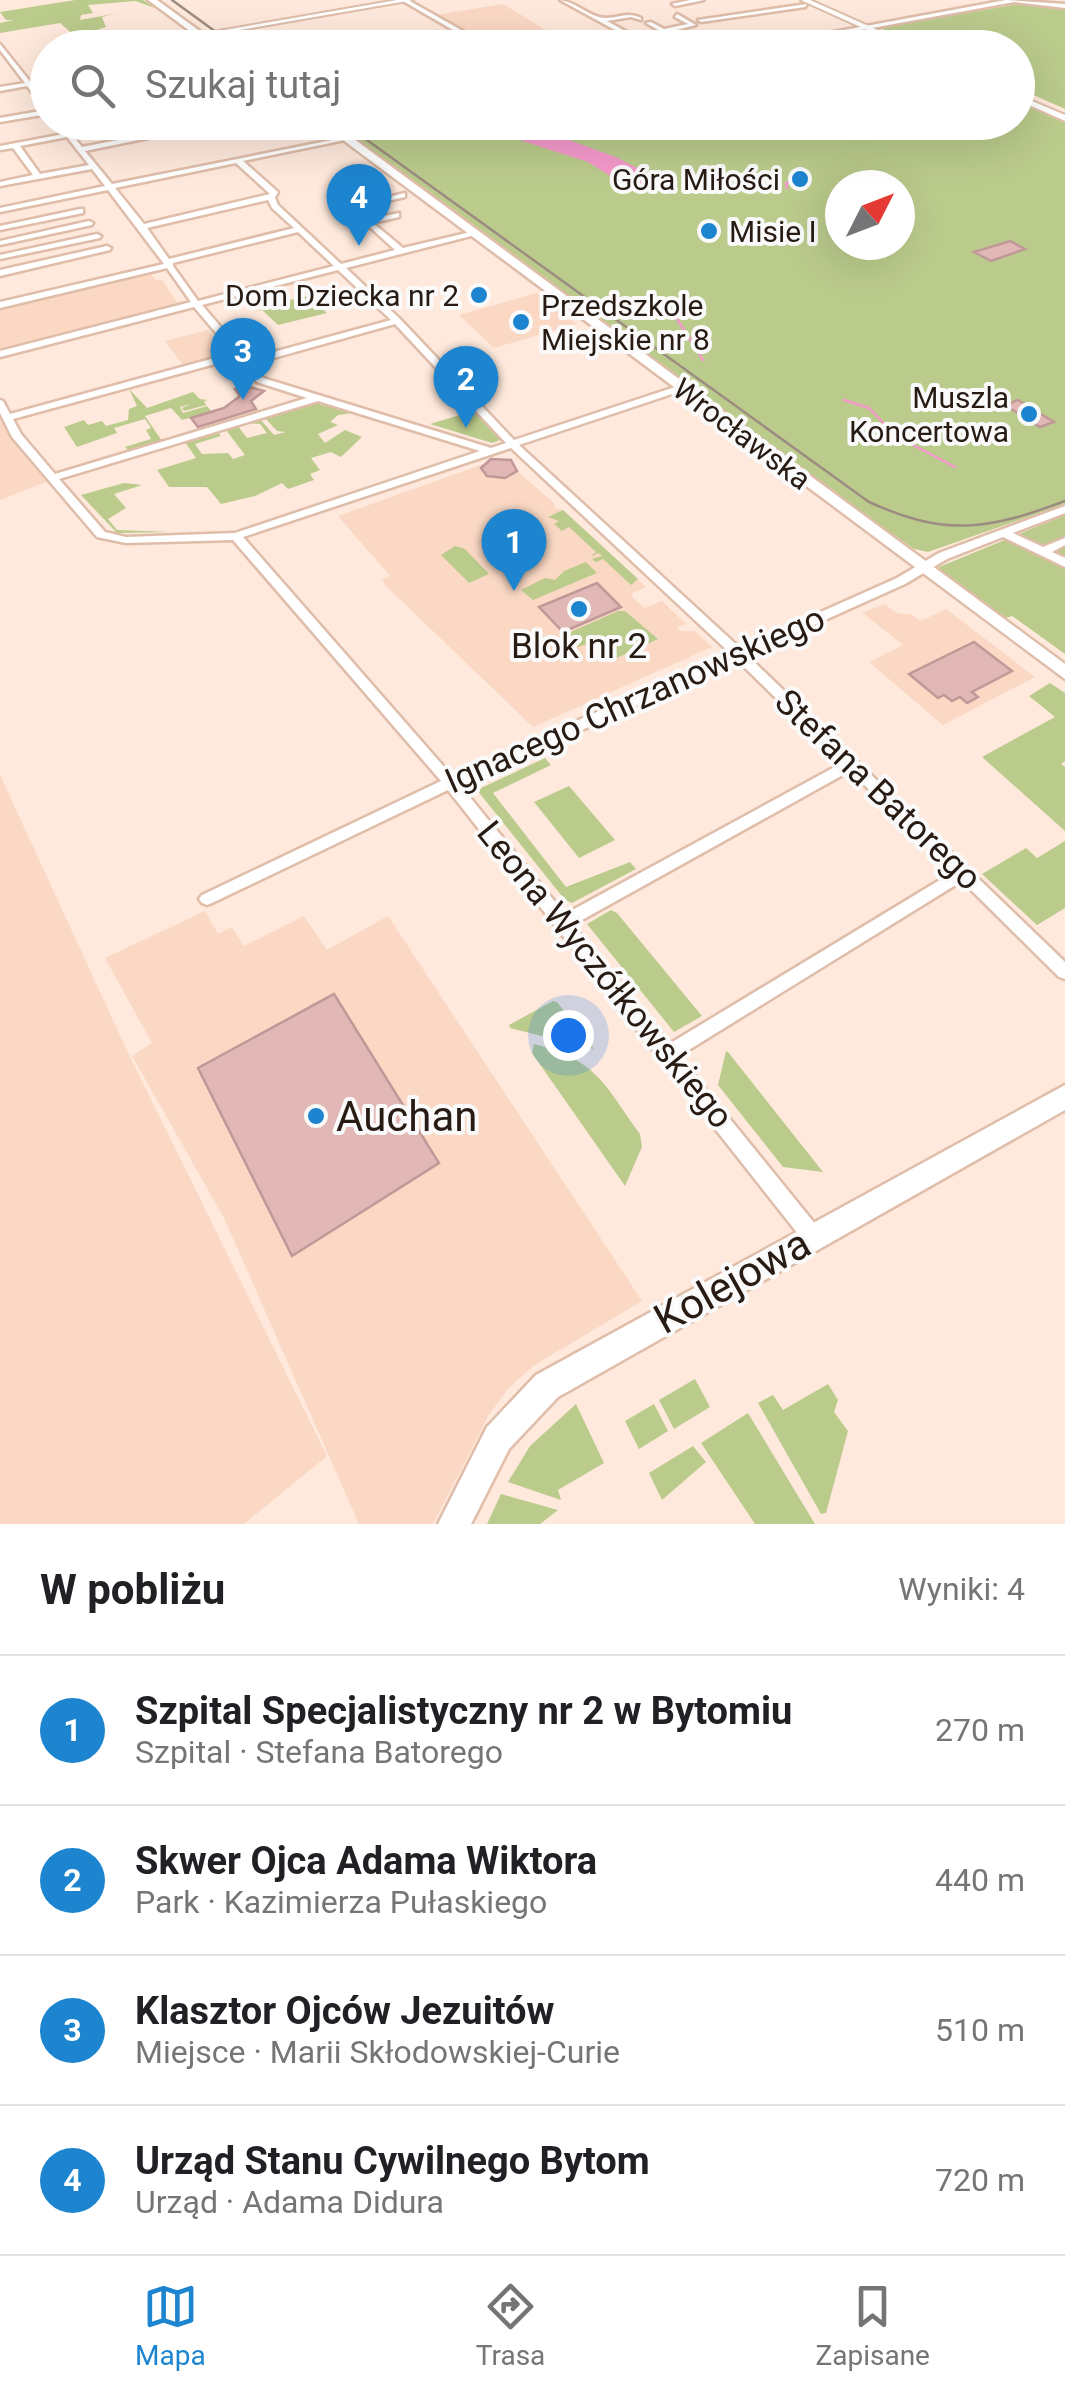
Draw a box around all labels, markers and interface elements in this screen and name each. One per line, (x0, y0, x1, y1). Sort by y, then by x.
search box (30, 30, 1035, 140)
icon: search (65, 58, 120, 113)
text: Szukaj tutaj (145, 63, 341, 107)
place label: Góra Miłości (612, 162, 780, 197)
pin: 4 (326, 164, 392, 246)
marker: Góra Miłości (789, 168, 811, 190)
north arrow (825, 170, 915, 260)
place label: Misie I (729, 214, 817, 249)
marker: Misie I (698, 220, 720, 242)
place label: Dom Dziecka nr 2 (225, 278, 459, 313)
marker: Dom Dziecka nr 2 (468, 284, 490, 306)
place label: Przedszkole Miejskie nr 8 (541, 288, 710, 357)
marker: Przedszkole Miejskie nr 8 (510, 311, 532, 333)
pin: 3 (210, 318, 276, 400)
pin: 2 (434, 346, 498, 428)
street label: Wrocławska (666, 371, 818, 497)
place label: Muszla Koncertowa (849, 380, 1009, 449)
marker: Muszla Koncertowa (1018, 403, 1040, 425)
pin: 1 (482, 508, 546, 591)
street label: Ignacego Chrzanowskiego (439, 598, 831, 802)
marker: Blok nr 2 (568, 598, 590, 620)
place label: Blok nr 2 (511, 626, 647, 667)
street label: Stefana Batorego (766, 681, 990, 899)
street label: Leona Wyczółkowskiego (469, 813, 741, 1137)
your location (543, 1010, 594, 1061)
place label: Auchan (336, 1092, 477, 1141)
marker: Auchan (305, 1105, 327, 1127)
street label: Kolejowa (645, 1218, 819, 1344)
text: W pobliżu (40, 1565, 225, 1614)
text: Wyniki: 4 (898, 1570, 1025, 1608)
text: Szpital Specjalistyczny nr 2 w Bytomiu (135, 1689, 792, 1733)
text: 1 (63, 1711, 82, 1749)
text: 270 m (935, 1711, 1025, 1749)
text: Szpital · Stefana Batorego (135, 1733, 503, 1771)
text: Skwer Ojca Adama Wiktora (135, 1839, 597, 1883)
text: 2 (63, 1861, 82, 1899)
text: 440 m (935, 1861, 1025, 1899)
text: Park · Kazimierza Pułaskiego (135, 1883, 547, 1921)
text: Klasztor Ojców Jezuitów (135, 1989, 554, 2033)
text: 3 (63, 2011, 82, 2049)
text: 510 m (935, 2011, 1025, 2049)
text: Miejsce · Marii Skłodowskiej-Curie (135, 2033, 620, 2071)
text: Urząd Stanu Cywilnego Bytom (135, 2139, 650, 2183)
text: 4 (63, 2161, 82, 2199)
text: 720 m (935, 2161, 1025, 2199)
text: Urząd · Adama Didura (135, 2183, 444, 2221)
tab: Mapa (135, 2279, 206, 2372)
tab: Trasa (476, 2279, 545, 2372)
tab: Zapisane (815, 2279, 930, 2372)

